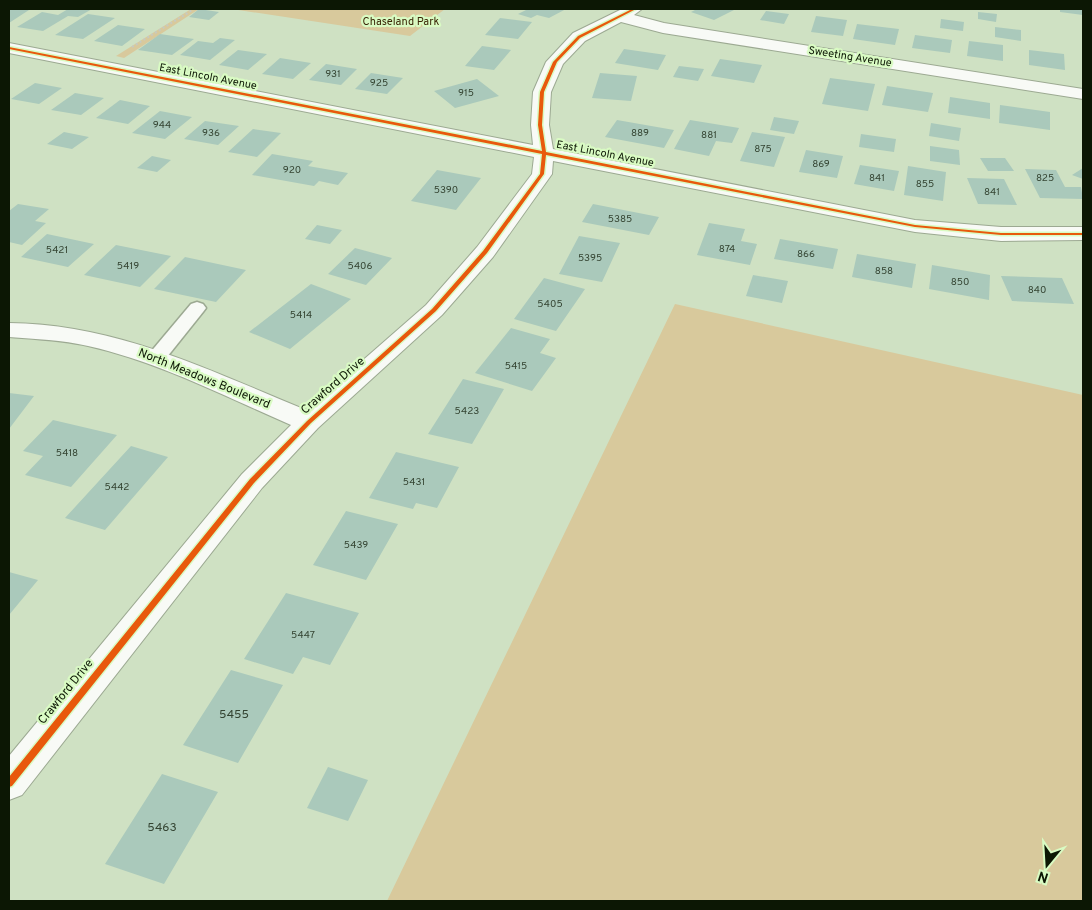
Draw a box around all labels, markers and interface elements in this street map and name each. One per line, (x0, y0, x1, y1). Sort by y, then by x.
park label: Chaseland Park (363, 15, 440, 29)
street label: Sweeting Avenue (807, 44, 893, 71)
street label: East Lincoln Avenue (158, 61, 258, 93)
house number: 931 (325, 68, 341, 81)
house number: 925 (370, 77, 388, 90)
house number: 915 (458, 87, 474, 100)
house number: 944 (153, 119, 171, 132)
house number: 936 (202, 127, 220, 140)
house number: 889 (631, 127, 649, 140)
house number: 881 (701, 129, 717, 142)
street label: East Lincoln Avenue (555, 138, 655, 170)
house number: 875 (754, 143, 772, 156)
house number: 869 (812, 158, 830, 171)
house number: 920 (283, 164, 301, 177)
house number: 841 (869, 172, 885, 185)
house number: 825 (1036, 172, 1054, 185)
house number: 855 (916, 178, 934, 191)
house number: 5390 (434, 184, 458, 197)
house number: 841 (984, 186, 1000, 199)
house number: 5385 (608, 213, 632, 226)
house number: 874 (719, 243, 735, 256)
house number: 5421 (46, 244, 68, 257)
house number: 866 (797, 248, 815, 261)
house number: 5395 (578, 252, 602, 265)
house number: 5419 (117, 260, 139, 273)
house number: 5406 (347, 260, 373, 273)
house number: 858 (875, 265, 893, 278)
house number: 850 (951, 276, 969, 289)
house number: 840 (1028, 284, 1046, 297)
house number: 5405 (537, 298, 563, 311)
house number: 5414 (290, 309, 312, 322)
street label: North Meadows Boulevard (136, 345, 272, 413)
street label: Crawford Drive (298, 354, 368, 418)
house number: 5415 (505, 360, 527, 373)
house number: 5423 (455, 405, 479, 418)
house number: 5418 (56, 447, 78, 460)
house number: 5431 (403, 476, 425, 489)
house number: 5442 (105, 481, 129, 494)
house number: 5439 (344, 539, 368, 552)
house number: 5447 (291, 629, 315, 642)
street label: Crawford Drive (35, 656, 97, 728)
house number: 5455 (219, 707, 249, 723)
house number: 5463 (147, 820, 177, 836)
north arrow (1022, 840, 1072, 890)
text: N (1036, 866, 1051, 886)

